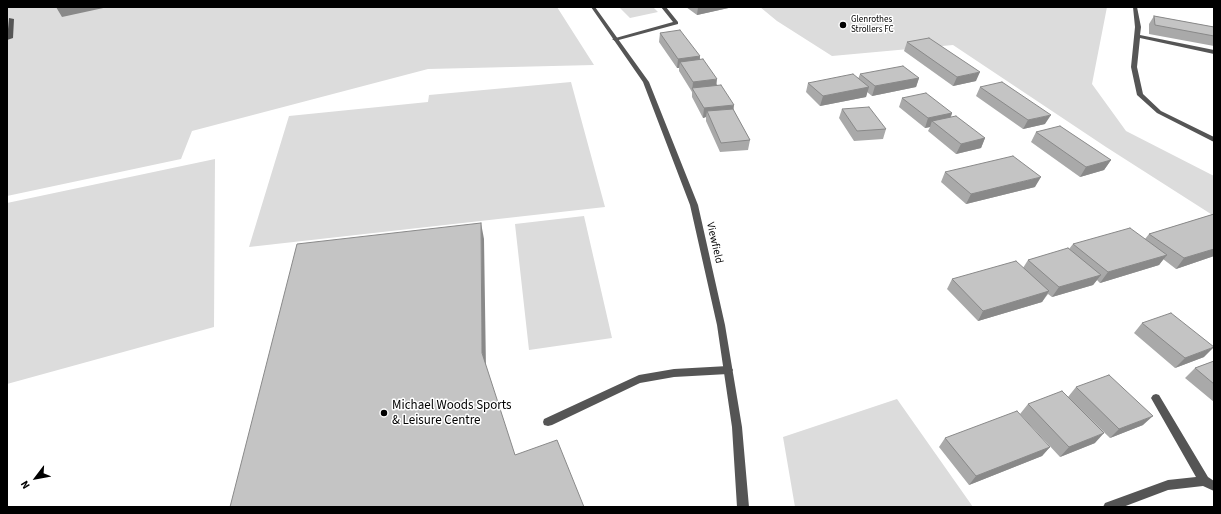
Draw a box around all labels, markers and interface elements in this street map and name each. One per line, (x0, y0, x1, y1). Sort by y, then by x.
place label: Glenrothes Strollers FC (851, 15, 894, 36)
marker: Glenrothes Strollers FC (838, 20, 848, 30)
street label: Viewfield (703, 221, 725, 265)
place label: Michael Woods Sports & Leisure Centre (392, 398, 512, 429)
marker: Michael Woods Sports & Leisure Centre (379, 408, 389, 418)
north arrow (16, 458, 56, 498)
text: N (17, 478, 34, 492)

